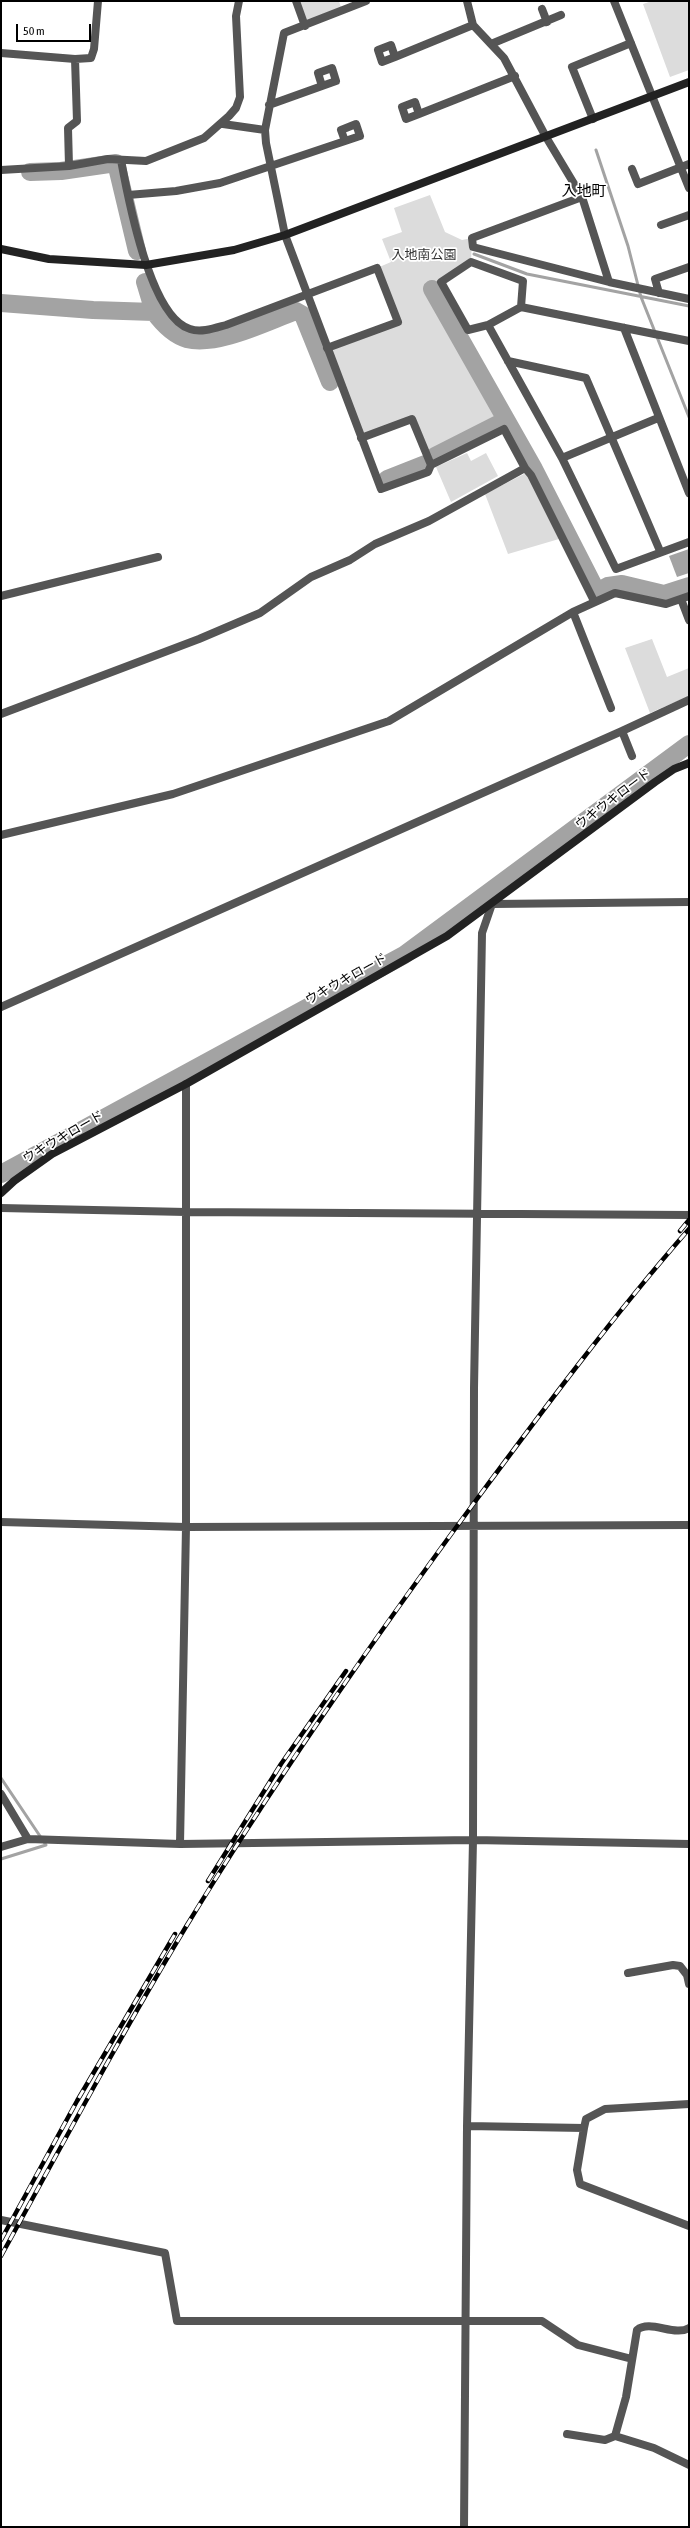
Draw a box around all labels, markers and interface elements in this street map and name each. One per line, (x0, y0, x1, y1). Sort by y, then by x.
scale bar (18, 16, 93, 42)
text: 50 m (23, 24, 45, 38)
district label: 入地町 (562, 182, 606, 200)
park label: 入地南公園 (392, 247, 456, 263)
street label: ウキウキロード (572, 765, 654, 833)
street label: ウキウキロード (302, 950, 390, 1008)
street label: ウキウキロード (20, 1107, 106, 1167)

